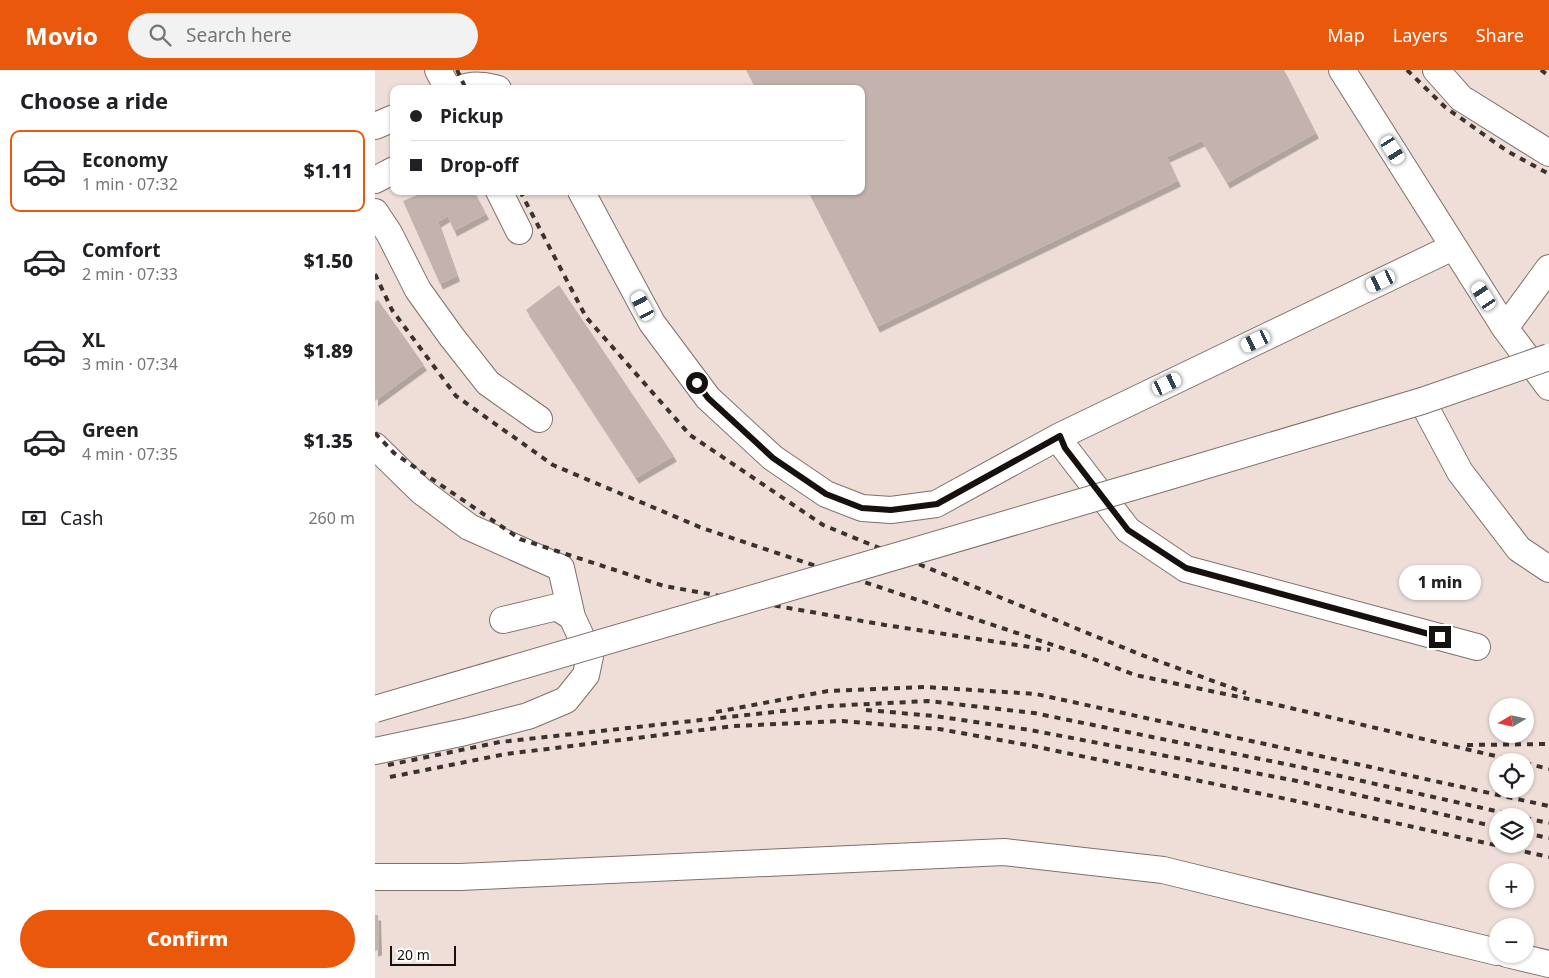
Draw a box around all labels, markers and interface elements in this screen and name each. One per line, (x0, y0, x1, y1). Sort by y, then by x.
search box (128, 13, 478, 58)
text: Movio (25, 19, 98, 52)
icon: search (146, 21, 174, 49)
text: Search here (186, 22, 292, 48)
text: Map (1327, 23, 1365, 47)
text: Layers (1393, 23, 1448, 47)
text: Share (1476, 23, 1524, 47)
text: Choose a ride (20, 85, 168, 115)
text: Pickup (440, 103, 503, 129)
car (1378, 133, 1407, 167)
text: Economy (82, 147, 168, 173)
icon: car (22, 149, 67, 194)
text: Drop-off (440, 152, 519, 178)
text: $1.11 (304, 158, 353, 184)
text: 1 min · 07:32 (82, 173, 178, 195)
text: Comfort (82, 237, 161, 263)
icon: car (22, 239, 67, 284)
text: $1.50 (304, 248, 353, 274)
text: 2 min · 07:33 (82, 263, 178, 285)
car (1364, 268, 1397, 294)
car (1469, 279, 1498, 313)
car (629, 289, 656, 323)
text: XL (82, 327, 105, 353)
car (1239, 328, 1272, 354)
icon: car (22, 329, 67, 374)
text: $1.89 (304, 338, 353, 364)
text: 3 min · 07:34 (82, 353, 178, 375)
car (1150, 371, 1183, 397)
route start (686, 372, 708, 394)
text: Green (82, 417, 139, 443)
icon: car (22, 419, 67, 464)
text: $1.35 (304, 428, 353, 454)
text: 4 min · 07:35 (82, 443, 178, 465)
icon: cash (20, 504, 48, 532)
text: Cash (60, 505, 104, 531)
text: 260 m (308, 507, 355, 529)
callout: 1 min (1399, 564, 1481, 600)
text: 1 min (1418, 571, 1462, 593)
route end (1429, 626, 1451, 648)
north arrow (1489, 698, 1534, 742)
map controls (1489, 698, 1534, 963)
button: locate (1489, 753, 1534, 798)
button: layers (1489, 808, 1534, 853)
button: + (1489, 863, 1534, 908)
button: Confirm (20, 910, 355, 968)
button: − (1489, 918, 1534, 963)
scale bar (390, 943, 456, 966)
text: 20 m (397, 945, 430, 964)

